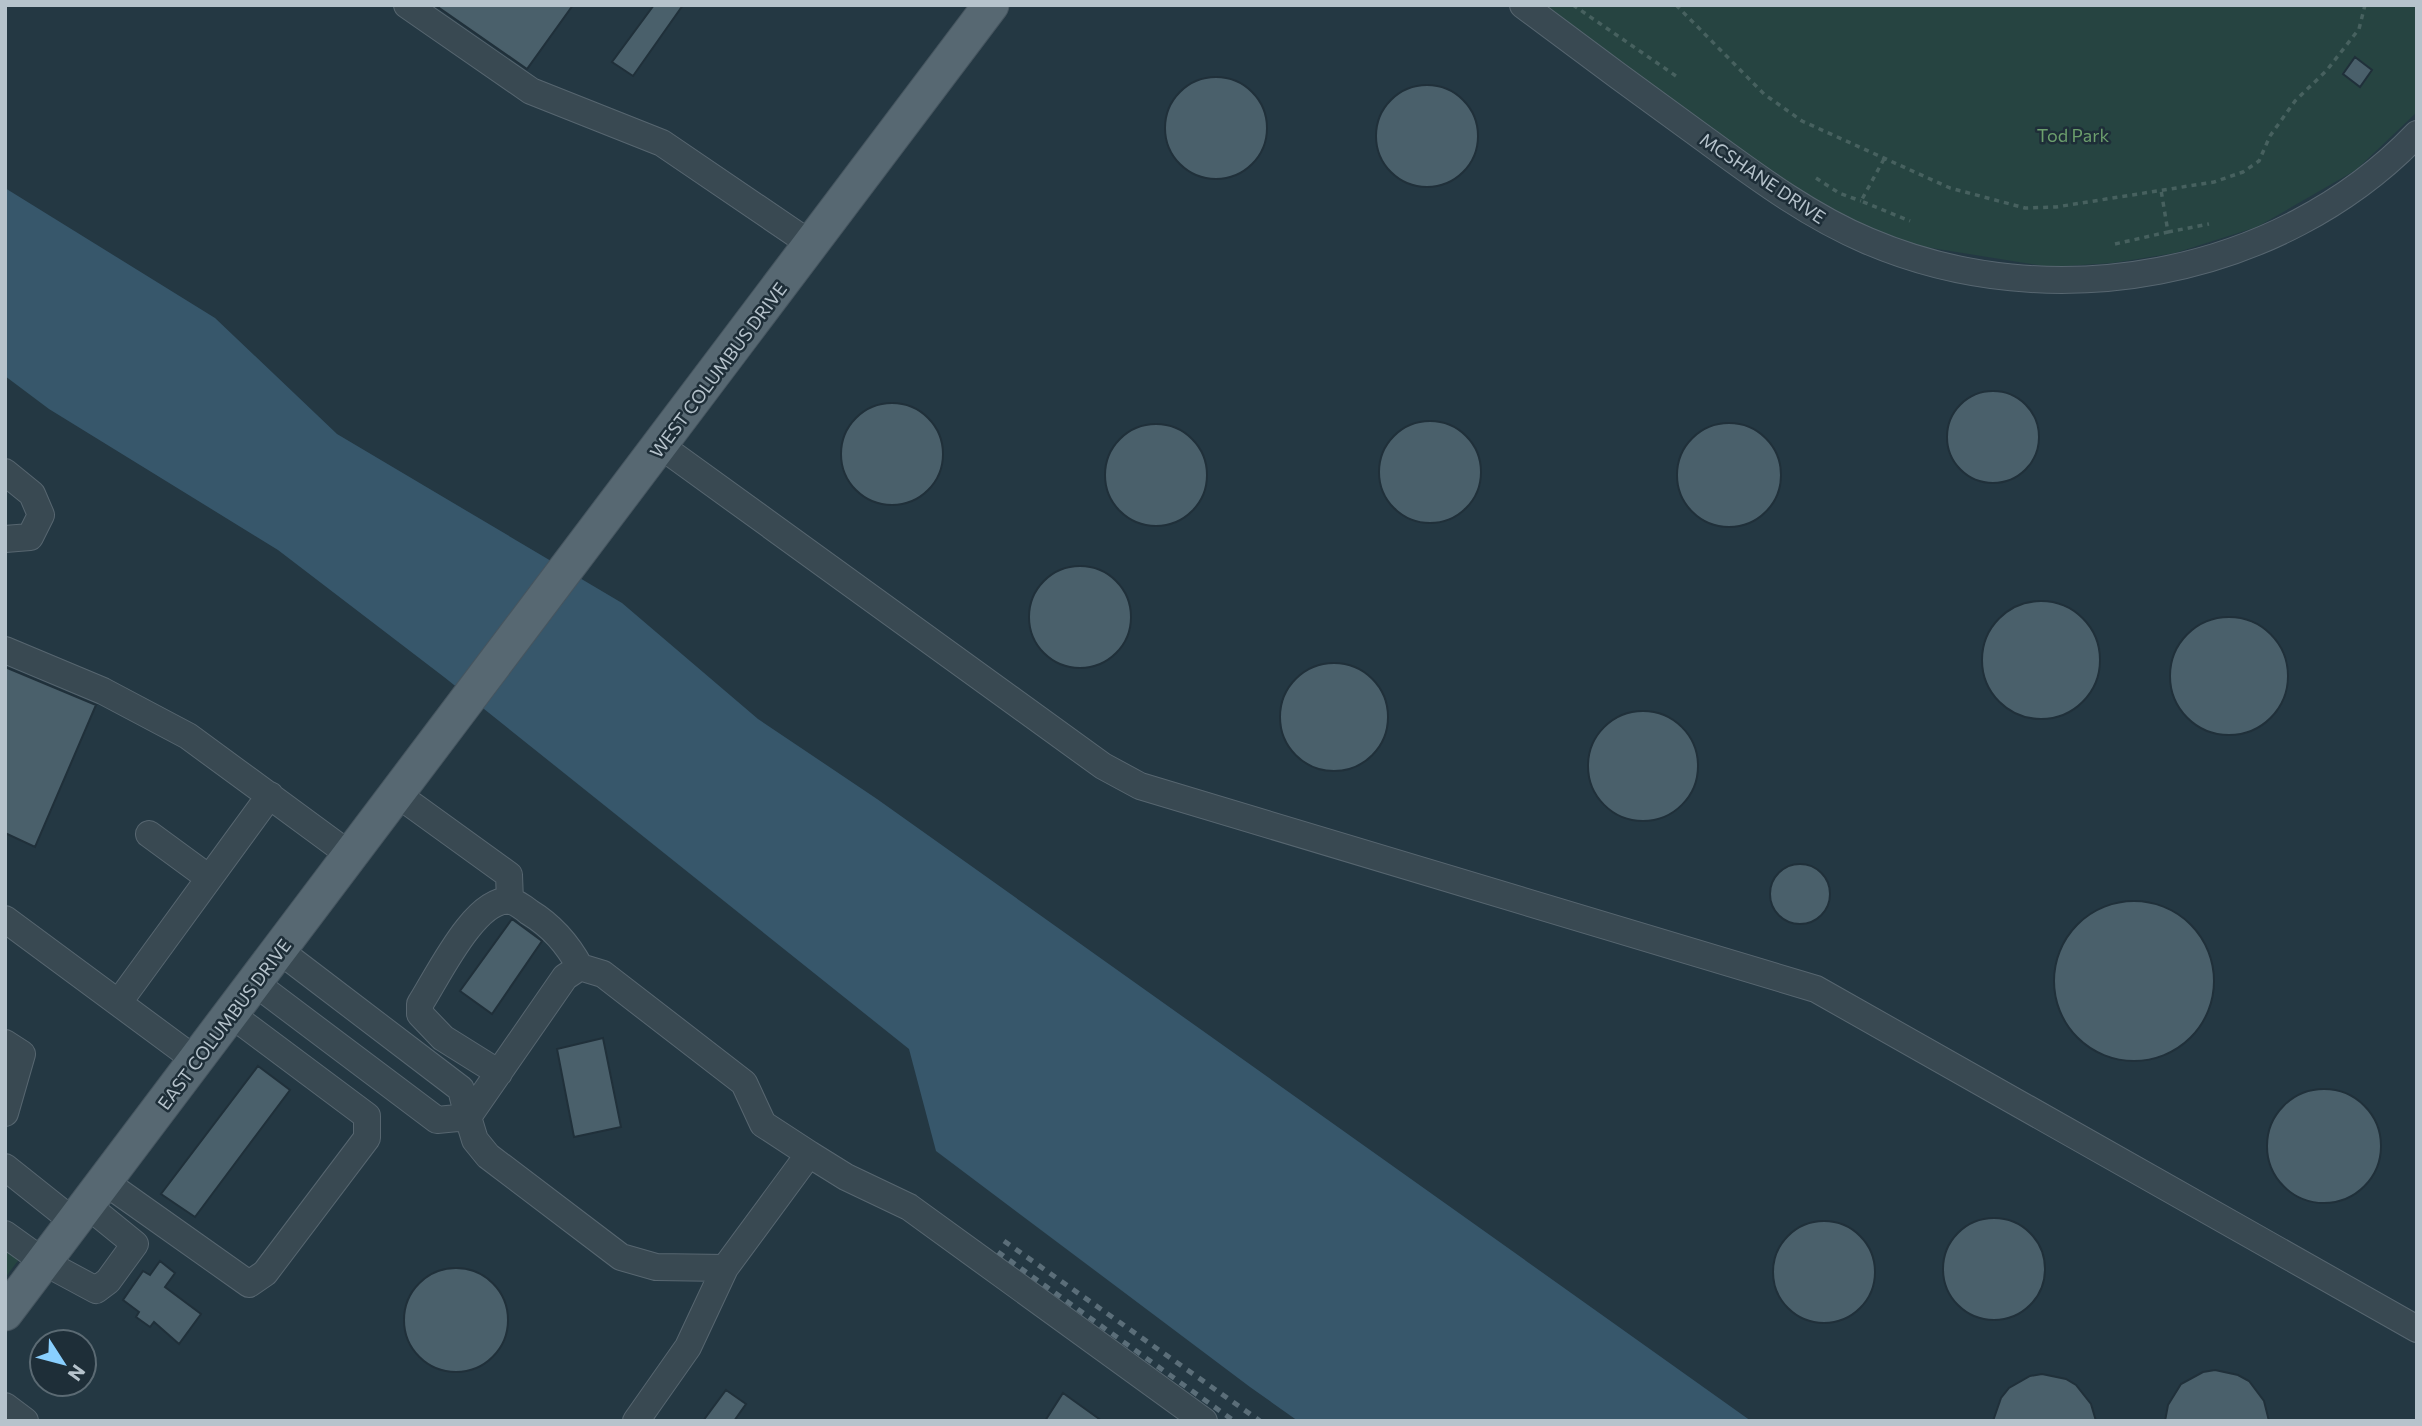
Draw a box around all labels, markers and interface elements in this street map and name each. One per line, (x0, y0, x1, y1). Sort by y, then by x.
park label: Tod Park (2037, 124, 2109, 146)
street label: MCSHANE DRIVE (1696, 128, 1830, 228)
street label: WEST COLUMBUS DRIVE (645, 278, 791, 462)
street label: EAST COLUMBUS DRIVE (153, 934, 295, 1114)
north arrow (28, 1328, 98, 1398)
text: N (64, 1361, 91, 1386)

